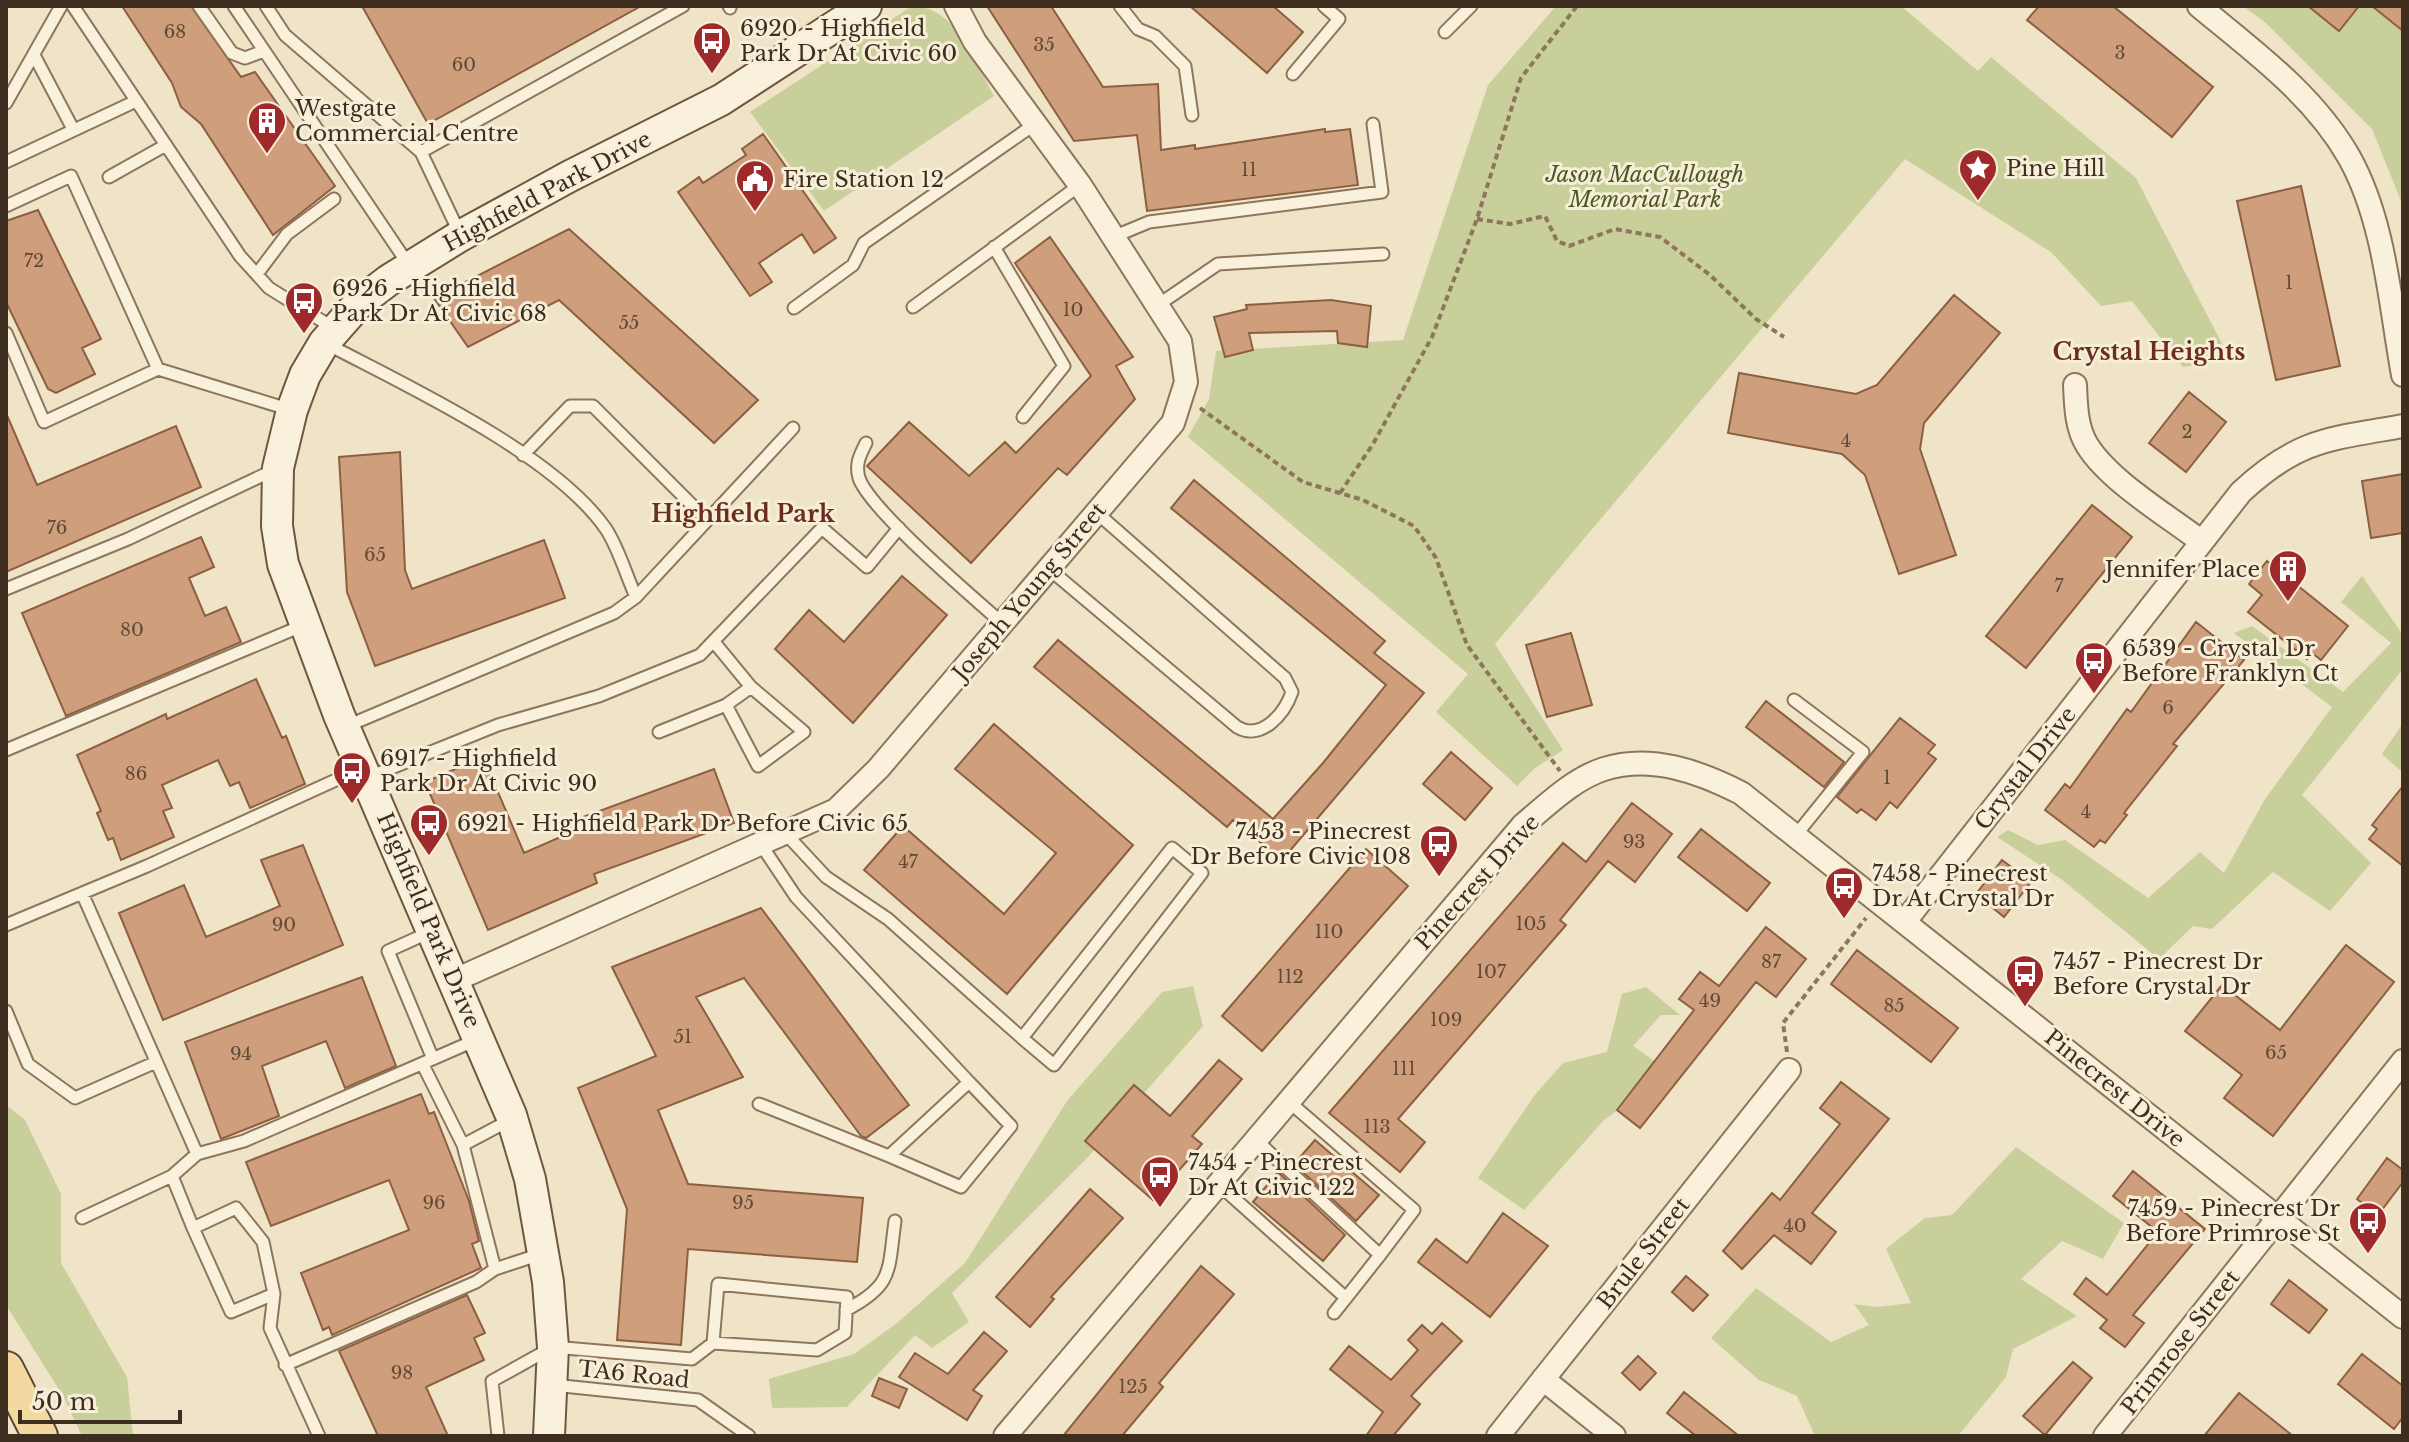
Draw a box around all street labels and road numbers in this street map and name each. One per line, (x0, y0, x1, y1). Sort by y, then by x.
street label: Highfield Park Drive (439, 125, 656, 258)
street label: Joseph Young Street (945, 496, 1112, 688)
street label: Crystal Drive (1969, 701, 2082, 835)
street label: Highfield Park Drive (371, 808, 486, 1032)
street label: Pinecrest Drive (1410, 809, 1545, 955)
street label: Pinecrest Drive (2039, 1024, 2190, 1153)
street label: Brule Street (1591, 1192, 1696, 1315)
street label: Primrose Street (2115, 1264, 2246, 1420)
street label: TA6 Road (577, 1355, 691, 1394)

